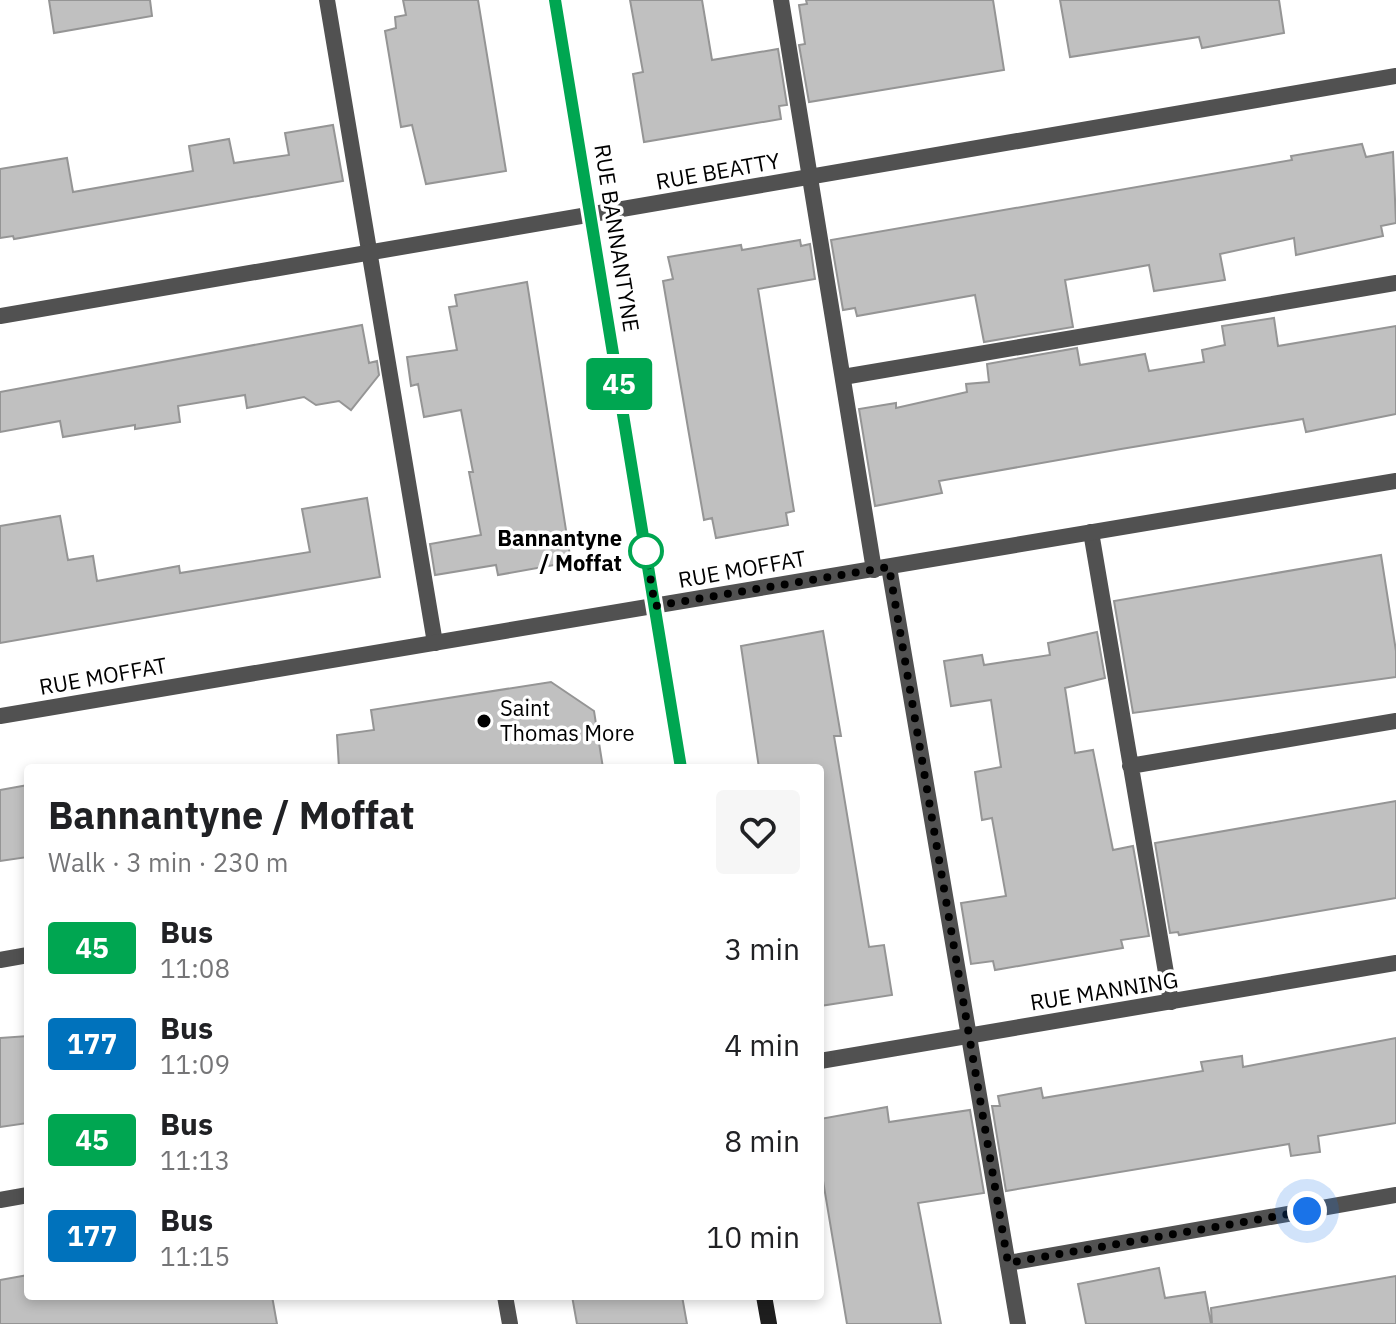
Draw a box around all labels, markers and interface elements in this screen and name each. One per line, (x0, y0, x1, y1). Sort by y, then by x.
street label: RUE BANNANTYNE (588, 142, 647, 334)
street label: RUE BEATTY (654, 145, 782, 196)
line badge: 45 (583, 358, 655, 410)
text: 45 (602, 365, 636, 402)
place label: Bannantyne / Moffat (497, 523, 622, 577)
marker: Bannantyne / Moffat (629, 534, 663, 568)
street label: RUE MOFFAT (676, 543, 808, 594)
street label: RUE MOFFAT (37, 650, 169, 701)
place label: Saint Thomas More (500, 693, 635, 747)
marker: Saint Thomas More (475, 712, 493, 730)
text: Bannantyne / Moffat (48, 790, 415, 839)
button: heart (716, 790, 800, 874)
text: Walk · 3 min · 230 m (48, 845, 288, 879)
text: Bus (160, 912, 213, 951)
text: 45 (75, 929, 109, 966)
text: 3 min (724, 929, 800, 968)
text: 11:08 (160, 951, 230, 985)
street label: RUE MANNING (1028, 964, 1180, 1017)
text: Bus (160, 1008, 213, 1047)
text: 177 (67, 1025, 117, 1062)
text: 4 min (724, 1025, 800, 1064)
text: 11:09 (160, 1047, 230, 1081)
text: Bus (160, 1104, 213, 1143)
text: 45 (75, 1121, 109, 1158)
text: 8 min (724, 1121, 800, 1160)
text: 11:13 (160, 1143, 230, 1177)
your location (1287, 1191, 1327, 1231)
text: Bus (160, 1200, 213, 1239)
text: 177 (67, 1217, 117, 1254)
text: 10 min (706, 1217, 800, 1256)
text: 11:15 (160, 1239, 230, 1273)

